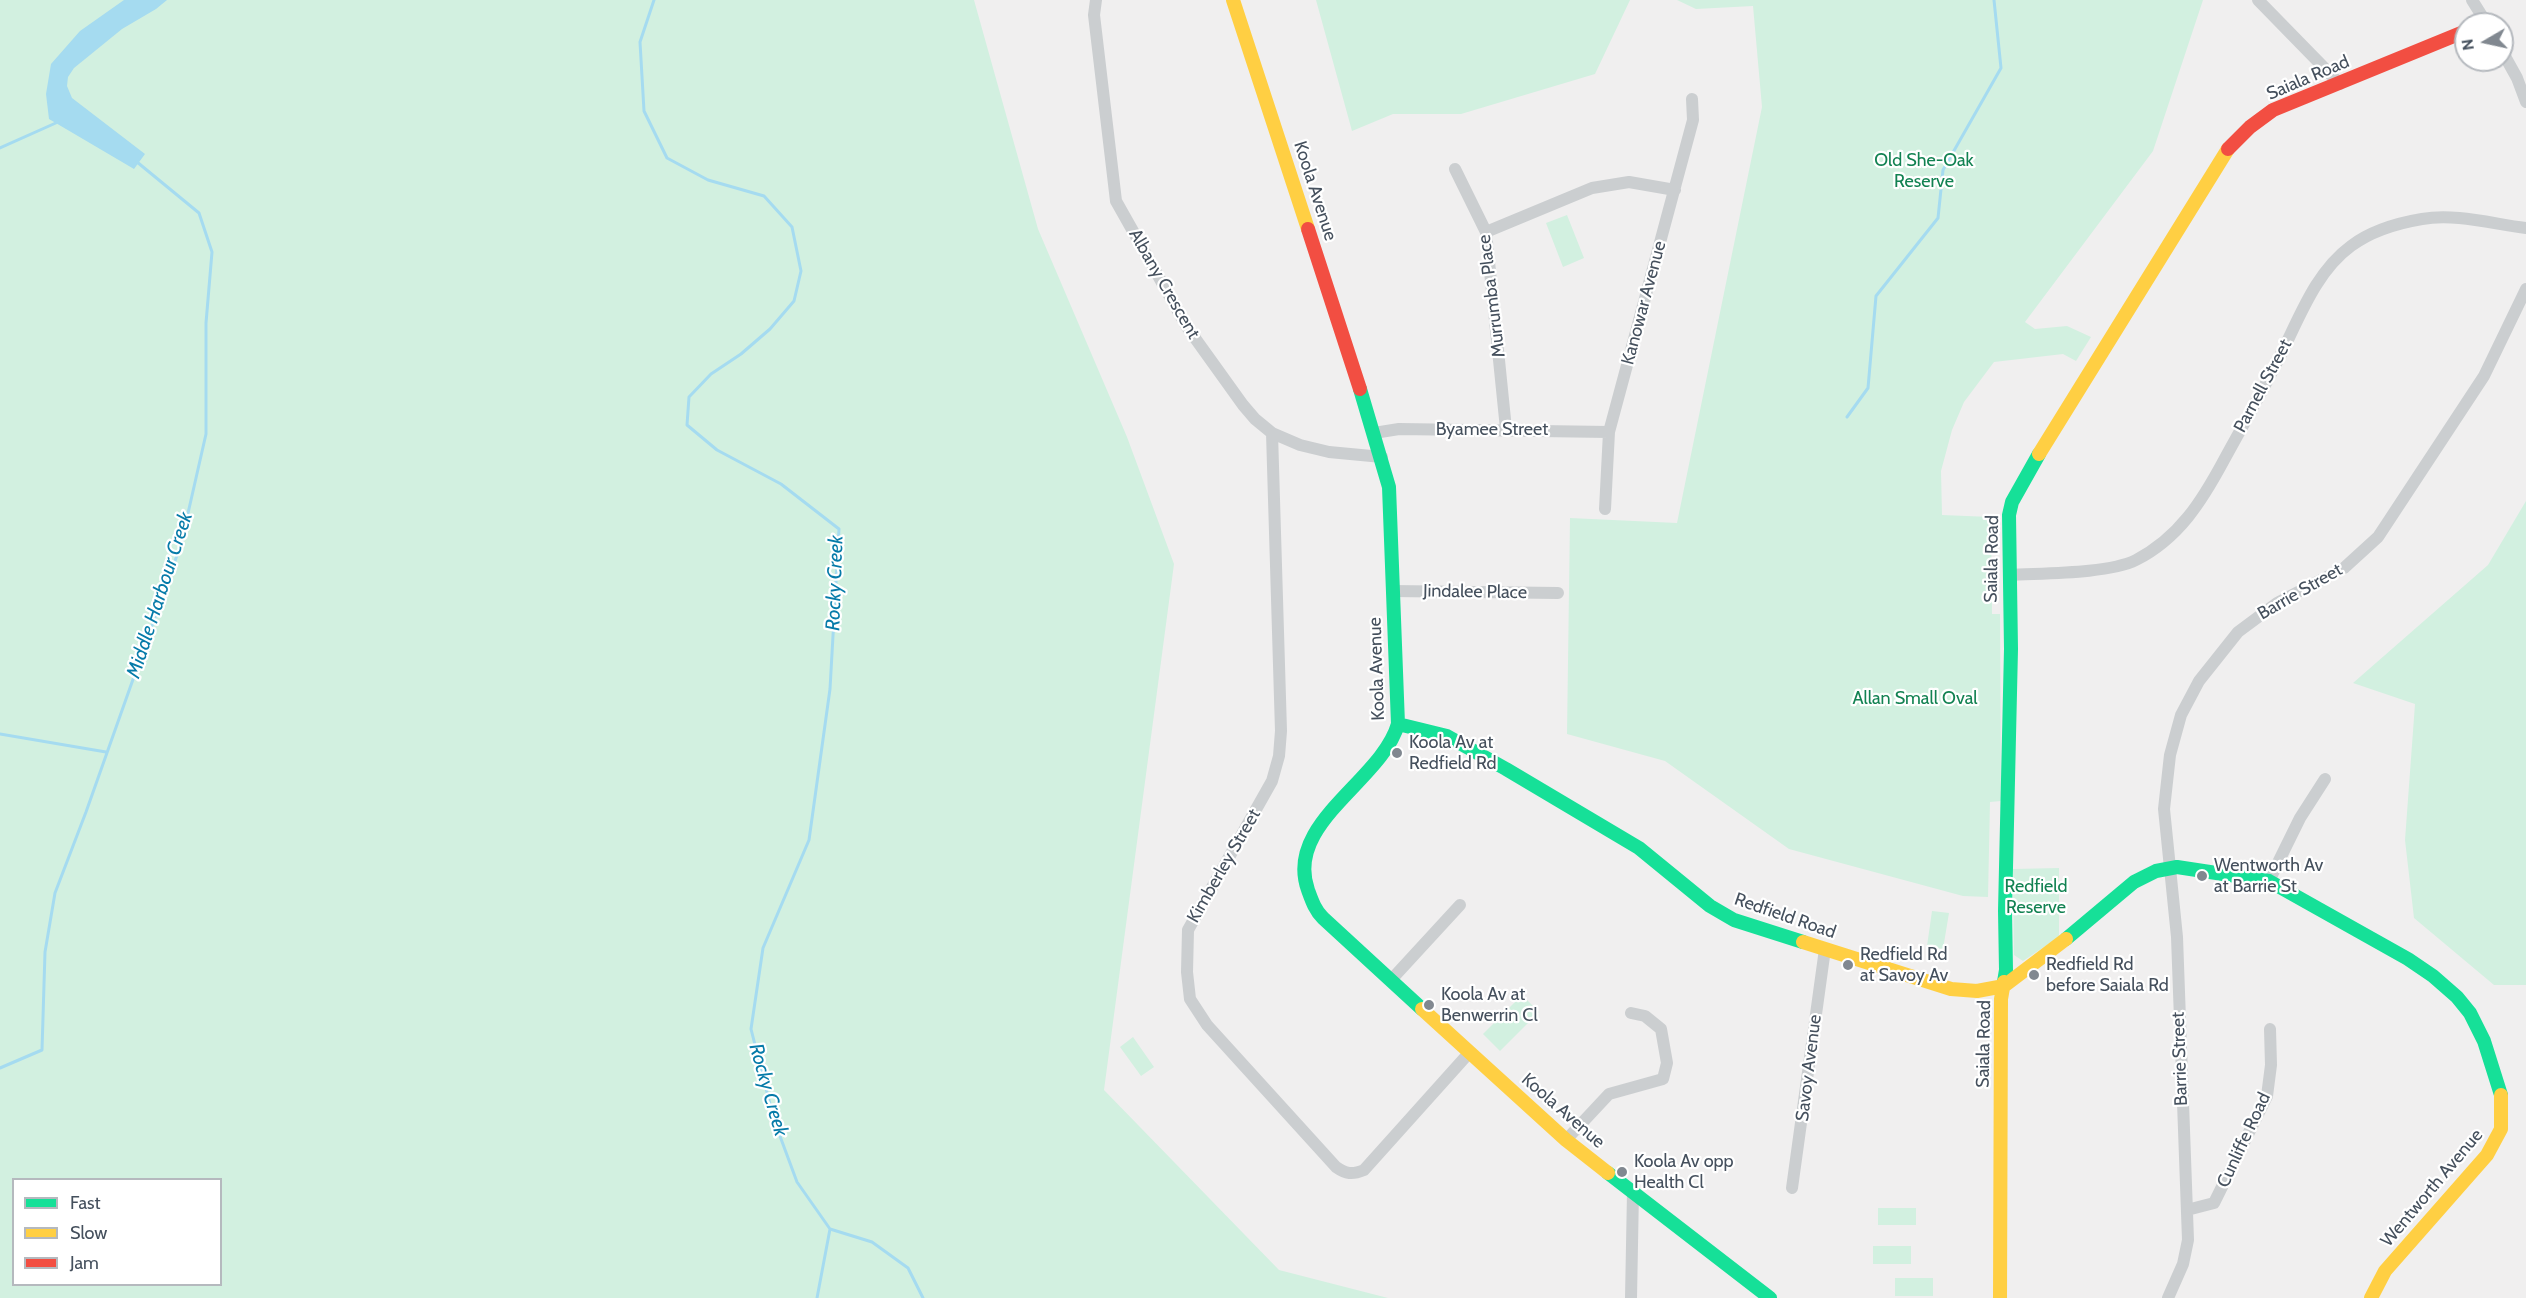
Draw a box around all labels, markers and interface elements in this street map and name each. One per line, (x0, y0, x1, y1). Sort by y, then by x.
north arrow (2454, 12, 2514, 72)
text: N (2457, 38, 2478, 52)
street label: Saiala Road (2263, 51, 2353, 105)
street label: Koola Avenue (1289, 138, 1341, 244)
park label: Old She-Oak Reserve (1874, 150, 1974, 192)
street label: Albany Crescent (1124, 225, 1204, 343)
street label: Murrumba Place (1474, 233, 1510, 359)
street label: Kanowar Avenue (1617, 239, 1671, 367)
street label: Parnell Street (2229, 336, 2297, 436)
street label: Byamee Street (1436, 419, 1548, 441)
water label: Middle Harbour Creek (122, 509, 198, 681)
street label: Saiala Road (1980, 515, 2004, 603)
water label: Rocky Creek (821, 535, 849, 631)
street label: Barrie Street (2254, 559, 2346, 625)
street label: Jindalee Place (1423, 580, 1527, 604)
street label: Koola Avenue (1364, 617, 1390, 721)
park label: Allan Small Oval (1852, 688, 1978, 710)
place label: Koola Av at Redfield Rd (1409, 732, 1496, 774)
marker: Koola Av at Redfield Rd (1390, 746, 1404, 760)
street label: Kimberley Street (1183, 805, 1265, 927)
place label: Wentworth Av at Barrie St (2214, 855, 2323, 898)
marker: Wentworth Av at Barrie St (2195, 869, 2209, 883)
park label: Redfield Reserve (2005, 876, 2067, 918)
street label: Redfield Road (1731, 889, 1839, 943)
place label: Redfield Rd at Savoy Av (1860, 944, 1948, 986)
place label: Redfield Rd before Saiala Rd (2046, 954, 2169, 996)
marker: Redfield Rd at Savoy Av (1841, 958, 1855, 972)
marker: Redfield Rd before Saiala Rd (2027, 968, 2041, 982)
place label: Koola Av at Benwerrin Cl (1441, 984, 1538, 1026)
marker: Koola Av at Benwerrin Cl (1422, 998, 1436, 1012)
street label: Saiala Road (1972, 1000, 1996, 1088)
street label: Barrie Street (2168, 1012, 2192, 1106)
street label: Savoy Avenue (1792, 1013, 1826, 1123)
water label: Rocky Creek (743, 1041, 793, 1139)
street label: Koola Avenue (1517, 1069, 1609, 1153)
street label: Cunliffe Road (2213, 1089, 2275, 1191)
street label: Wentworth Avenue (2376, 1125, 2488, 1251)
place label: Koola Av opp Health Cl (1634, 1151, 1734, 1194)
marker: Koola Av opp Health Cl (1615, 1165, 1629, 1179)
legend (12, 1178, 222, 1286)
text: Fast (70, 1192, 101, 1214)
text: Slow (70, 1222, 107, 1244)
text: Jam (70, 1252, 99, 1274)

